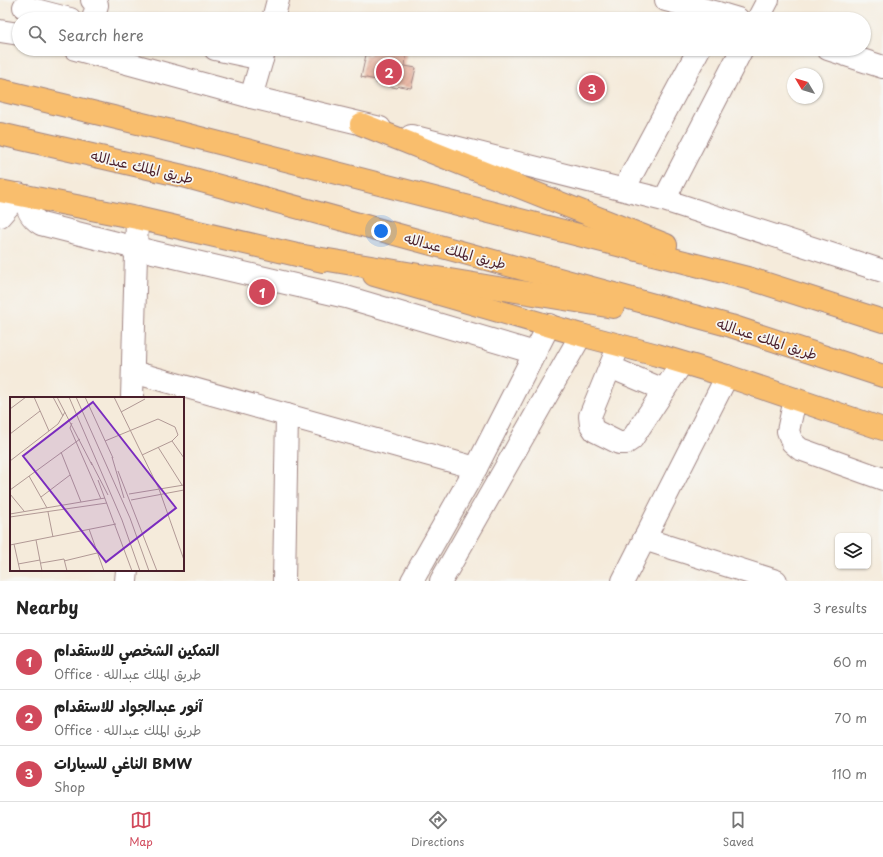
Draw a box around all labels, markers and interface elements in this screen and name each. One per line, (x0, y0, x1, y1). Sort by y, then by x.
search box (12, 12, 871, 56)
icon: search (26, 23, 48, 45)
text: Search here (58, 23, 144, 46)
pin: 2 (376, 57, 402, 87)
north arrow (787, 68, 823, 104)
pin: 3 (579, 73, 605, 103)
street label: طريق الملك عبدالله (89, 145, 195, 189)
your location (371, 221, 391, 241)
street label: طريق الملك عبدالله (402, 227, 508, 274)
pin: 1 (249, 277, 275, 307)
street label: طريق الملك عبدالله (714, 312, 820, 365)
inset map (10, 397, 184, 571)
map controls (835, 533, 871, 569)
button: layers (835, 533, 871, 569)
text: Nearby (16, 594, 78, 620)
text: 3 results (813, 598, 867, 617)
text: التمكين الشخصي للاستقدام (54, 638, 219, 661)
text: 1 (26, 652, 32, 671)
text: 60 m (833, 652, 867, 671)
text: Office · طريق الملك عبدالله (54, 664, 201, 683)
text: آنور عبدالجواد للاستقدام (54, 694, 202, 717)
text: 2 (24, 708, 34, 727)
text: 70 m (834, 708, 867, 727)
text: Office · طريق الملك عبدالله (54, 720, 201, 739)
text: الناغي للسيارات BMW (54, 751, 192, 774)
text: 3 (25, 764, 33, 783)
text: 110 m (832, 764, 867, 783)
text: Shop (54, 777, 85, 796)
tab: Map (129, 809, 153, 850)
tab: Directions (411, 809, 464, 850)
tab: Saved (723, 809, 754, 850)

